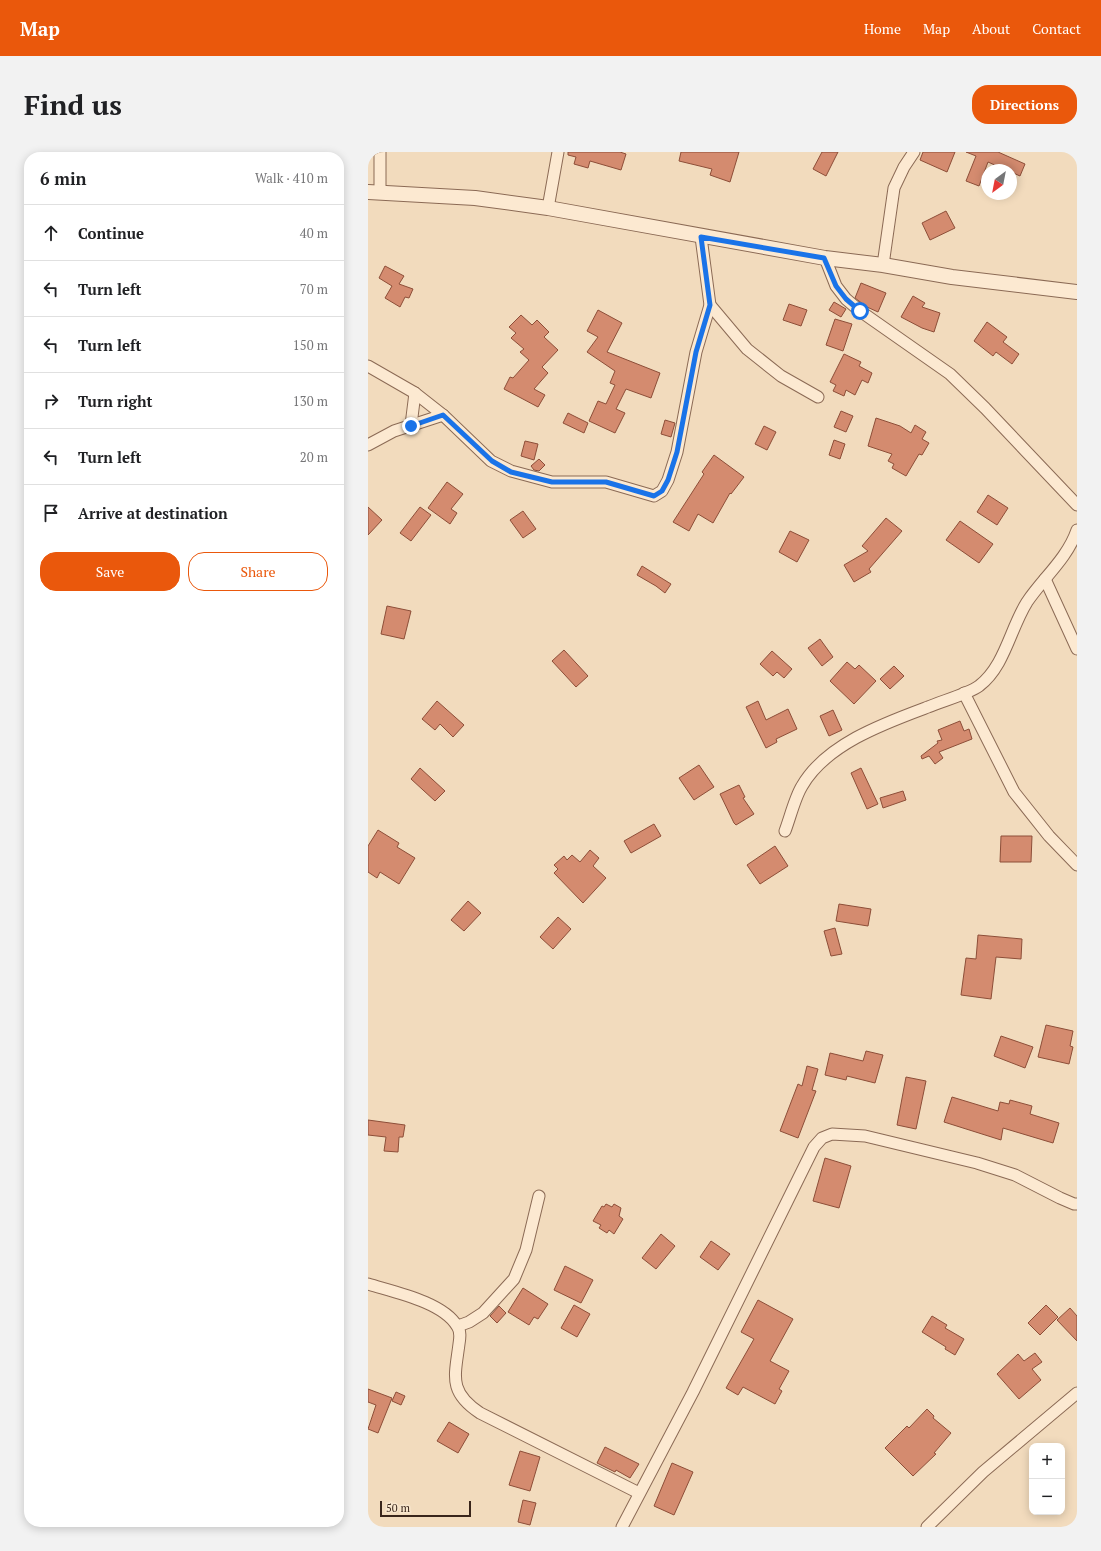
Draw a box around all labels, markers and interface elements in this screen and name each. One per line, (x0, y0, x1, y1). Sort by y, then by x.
text: Map (20, 16, 60, 41)
text: Home (864, 19, 901, 38)
text: Map (923, 19, 950, 38)
text: About (972, 19, 1010, 38)
text: Contact (1032, 19, 1081, 38)
button: Directions (972, 85, 1077, 124)
text: Find us (24, 86, 122, 123)
north arrow (981, 164, 1017, 200)
text: 6 min (40, 167, 87, 190)
text: Walk · 410 m (255, 169, 328, 187)
icon: ahead (40, 222, 62, 244)
text: Continue (78, 223, 144, 243)
text: 40 m (300, 224, 328, 242)
icon: left (40, 278, 62, 300)
text: Turn left (78, 279, 142, 299)
text: 70 m (300, 280, 328, 298)
route start (851, 302, 869, 320)
icon: left (40, 334, 62, 356)
text: Turn left (78, 335, 142, 355)
text: 150 m (293, 336, 328, 354)
icon: right (40, 390, 62, 412)
text: Turn right (78, 391, 153, 411)
text: 130 m (293, 392, 328, 410)
route end (402, 417, 420, 435)
icon: left (40, 446, 62, 468)
text: Turn left (78, 447, 142, 467)
text: 20 m (300, 448, 328, 466)
icon: arrive (40, 502, 62, 524)
text: Arrive at destination (78, 503, 228, 523)
button: Save (40, 552, 180, 591)
button: Share (188, 552, 328, 591)
map controls (1029, 1443, 1065, 1515)
button: + (1029, 1443, 1065, 1479)
button: − (1029, 1479, 1065, 1515)
scale bar (380, 1499, 471, 1518)
text: 50 m (386, 1501, 410, 1515)

